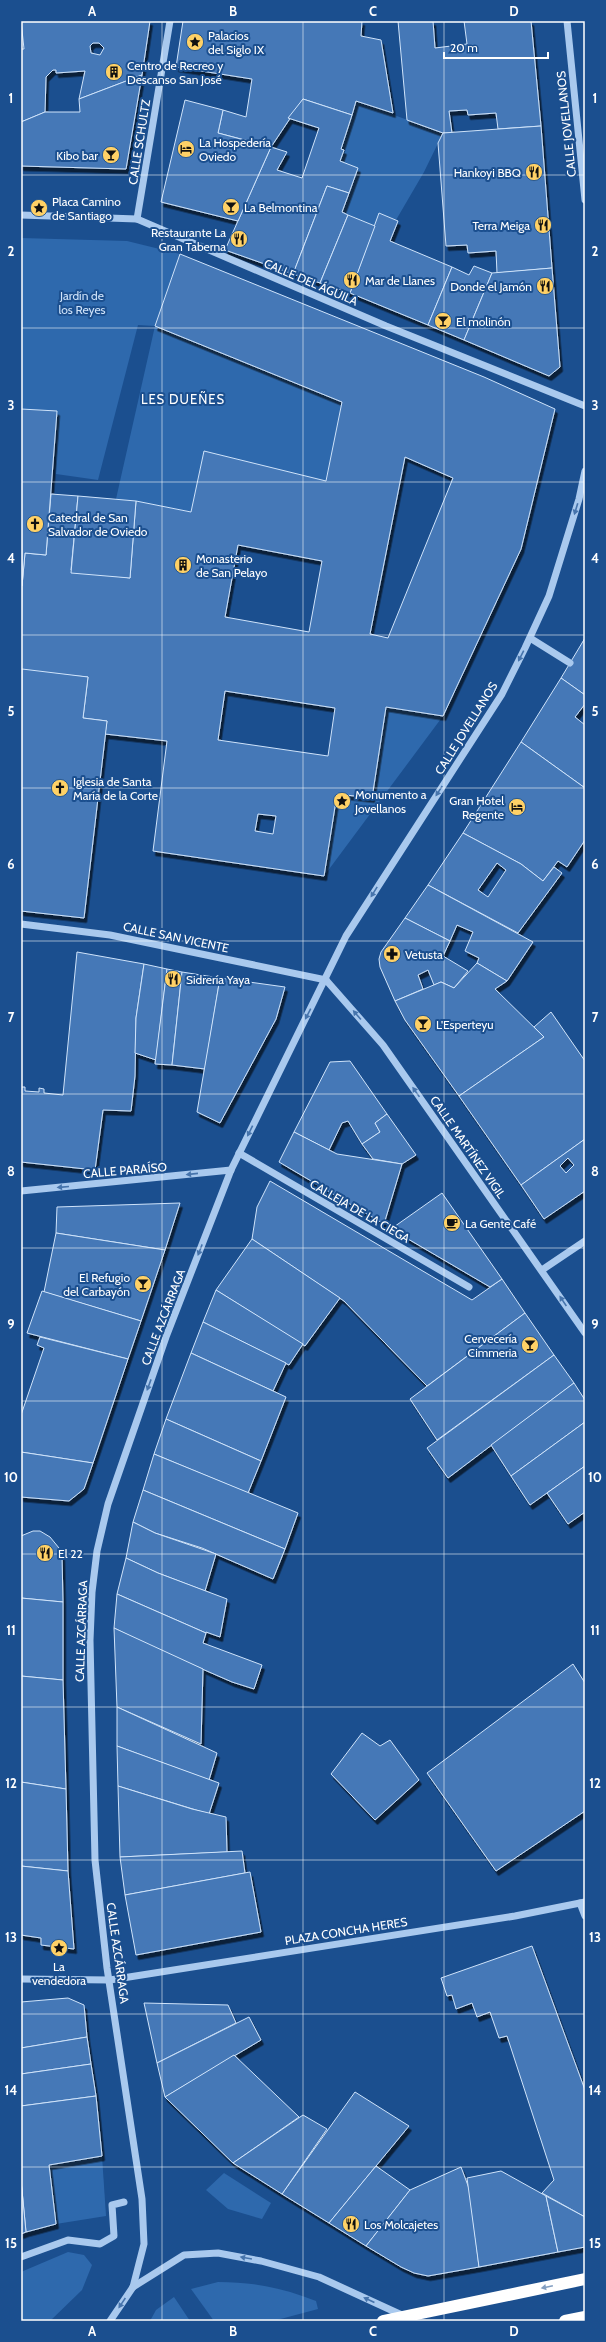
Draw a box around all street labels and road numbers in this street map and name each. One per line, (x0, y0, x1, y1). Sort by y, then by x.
street label: CALLE JOVELLANOS (553, 70, 579, 178)
street label: CALLE SCHULTZ (125, 98, 153, 186)
street label: CALLE DEL ÁGUILA (262, 255, 361, 309)
street label: CALLE JOVELLANOS (431, 679, 501, 777)
street label: CALLE SAN VICENTE (122, 918, 231, 956)
street label: CALLE MARTÍNEZ VIGIL (427, 1093, 509, 1201)
street label: CALLE PARAÍSO (83, 1159, 167, 1181)
street label: CALLEJA DE LA CIEGA (307, 1176, 413, 1246)
street label: CALLE AZCÁRRAGA (138, 1266, 188, 1367)
street label: CALLE AZCÁRRAGA (72, 1579, 90, 1682)
street label: CALLE AZCÁRRAGA (103, 1901, 133, 2005)
street label: PLAZA CONCHA HERES (284, 1914, 408, 1948)

